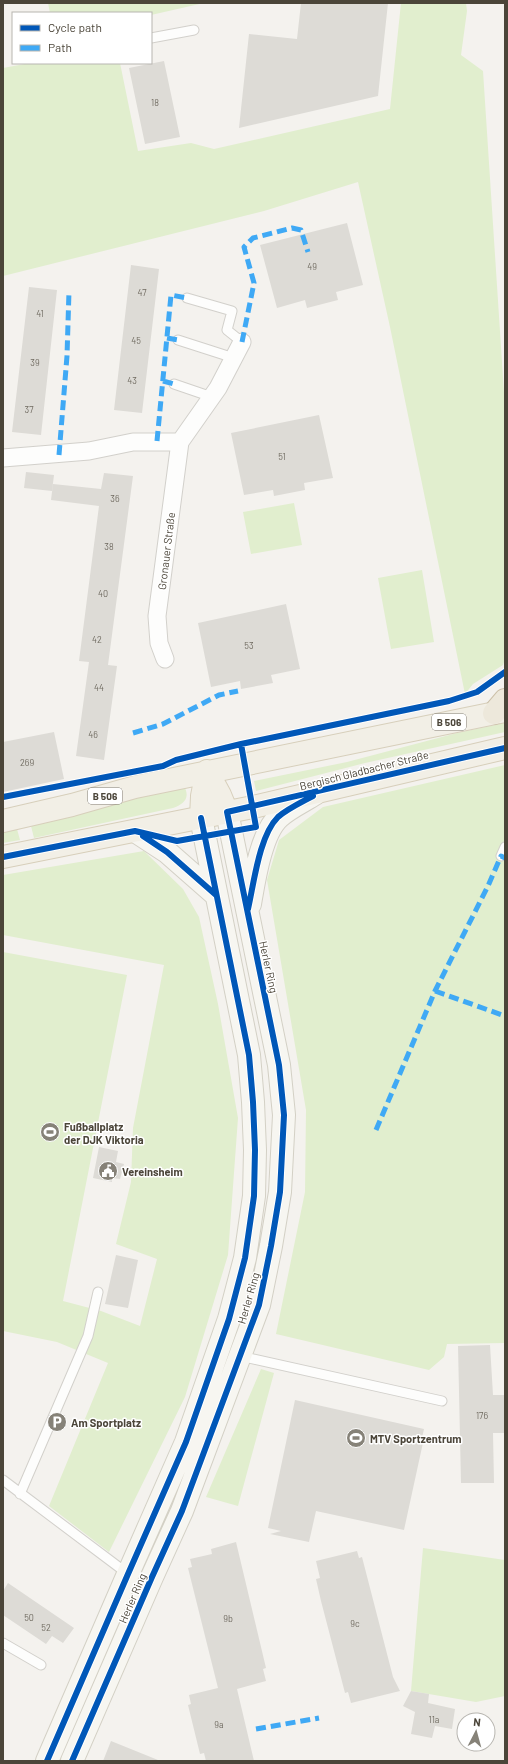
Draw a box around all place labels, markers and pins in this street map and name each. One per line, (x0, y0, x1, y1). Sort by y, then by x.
place label: Fußballplatz der DJK Viktoria (64, 1120, 144, 1146)
sports icon: Fußballplatz der DJK Viktoria (39, 1121, 61, 1143)
public building icon: Vereinsheim (97, 1160, 119, 1182)
place label: Vereinsheim (122, 1165, 183, 1178)
parking icon: Am Sportplatz (46, 1411, 68, 1433)
place label: Am Sportplatz (71, 1416, 141, 1429)
sports icon: MTV Sportzentrum (345, 1427, 367, 1449)
place label: MTV Sportzentrum (370, 1432, 461, 1445)

